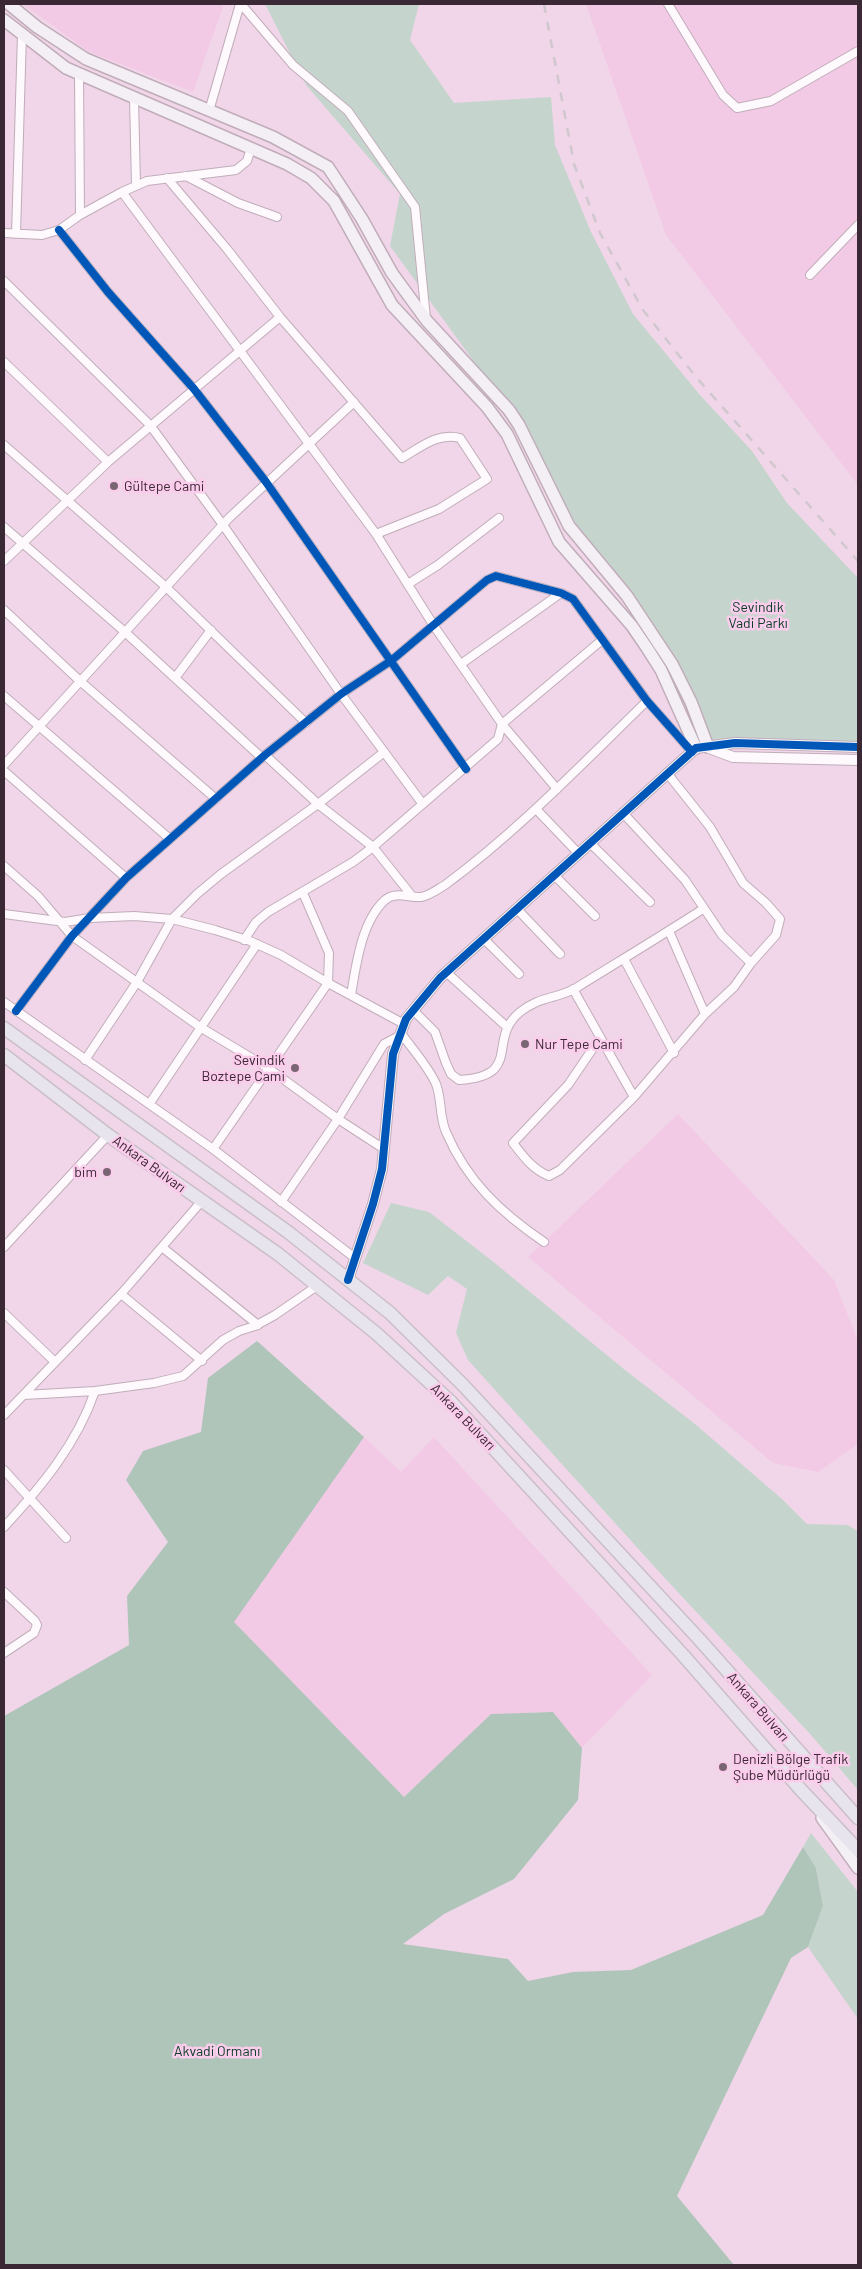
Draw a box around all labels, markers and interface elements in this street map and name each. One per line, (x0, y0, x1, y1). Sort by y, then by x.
place label: Gültepe Cami (124, 478, 204, 494)
marker: Gültepe Cami (108, 480, 120, 492)
park label: Sevindik Vadi Parkı (728, 599, 788, 632)
place label: Nur Tepe Cami (535, 1036, 623, 1052)
marker: Nur Tepe Cami (519, 1038, 531, 1050)
place label: Sevindik Boztepe Cami (201, 1052, 285, 1084)
marker: Sevindik Boztepe Cami (289, 1062, 301, 1074)
street label: Ankara Bulvarı (109, 1132, 189, 1196)
place label: bim (74, 1164, 97, 1180)
marker: bim (101, 1166, 113, 1178)
street label: Ankara Bulvarı (427, 1380, 499, 1454)
street label: Ankara Bulvarı (723, 1669, 793, 1745)
place label: Denizli Bölge Trafik Şube Müdürlüğü (733, 1751, 848, 1784)
marker: Denizli Bölge Trafik Şube Müdürlüğü (717, 1761, 729, 1773)
park label: Akvadi Ormanı (174, 2043, 260, 2059)

